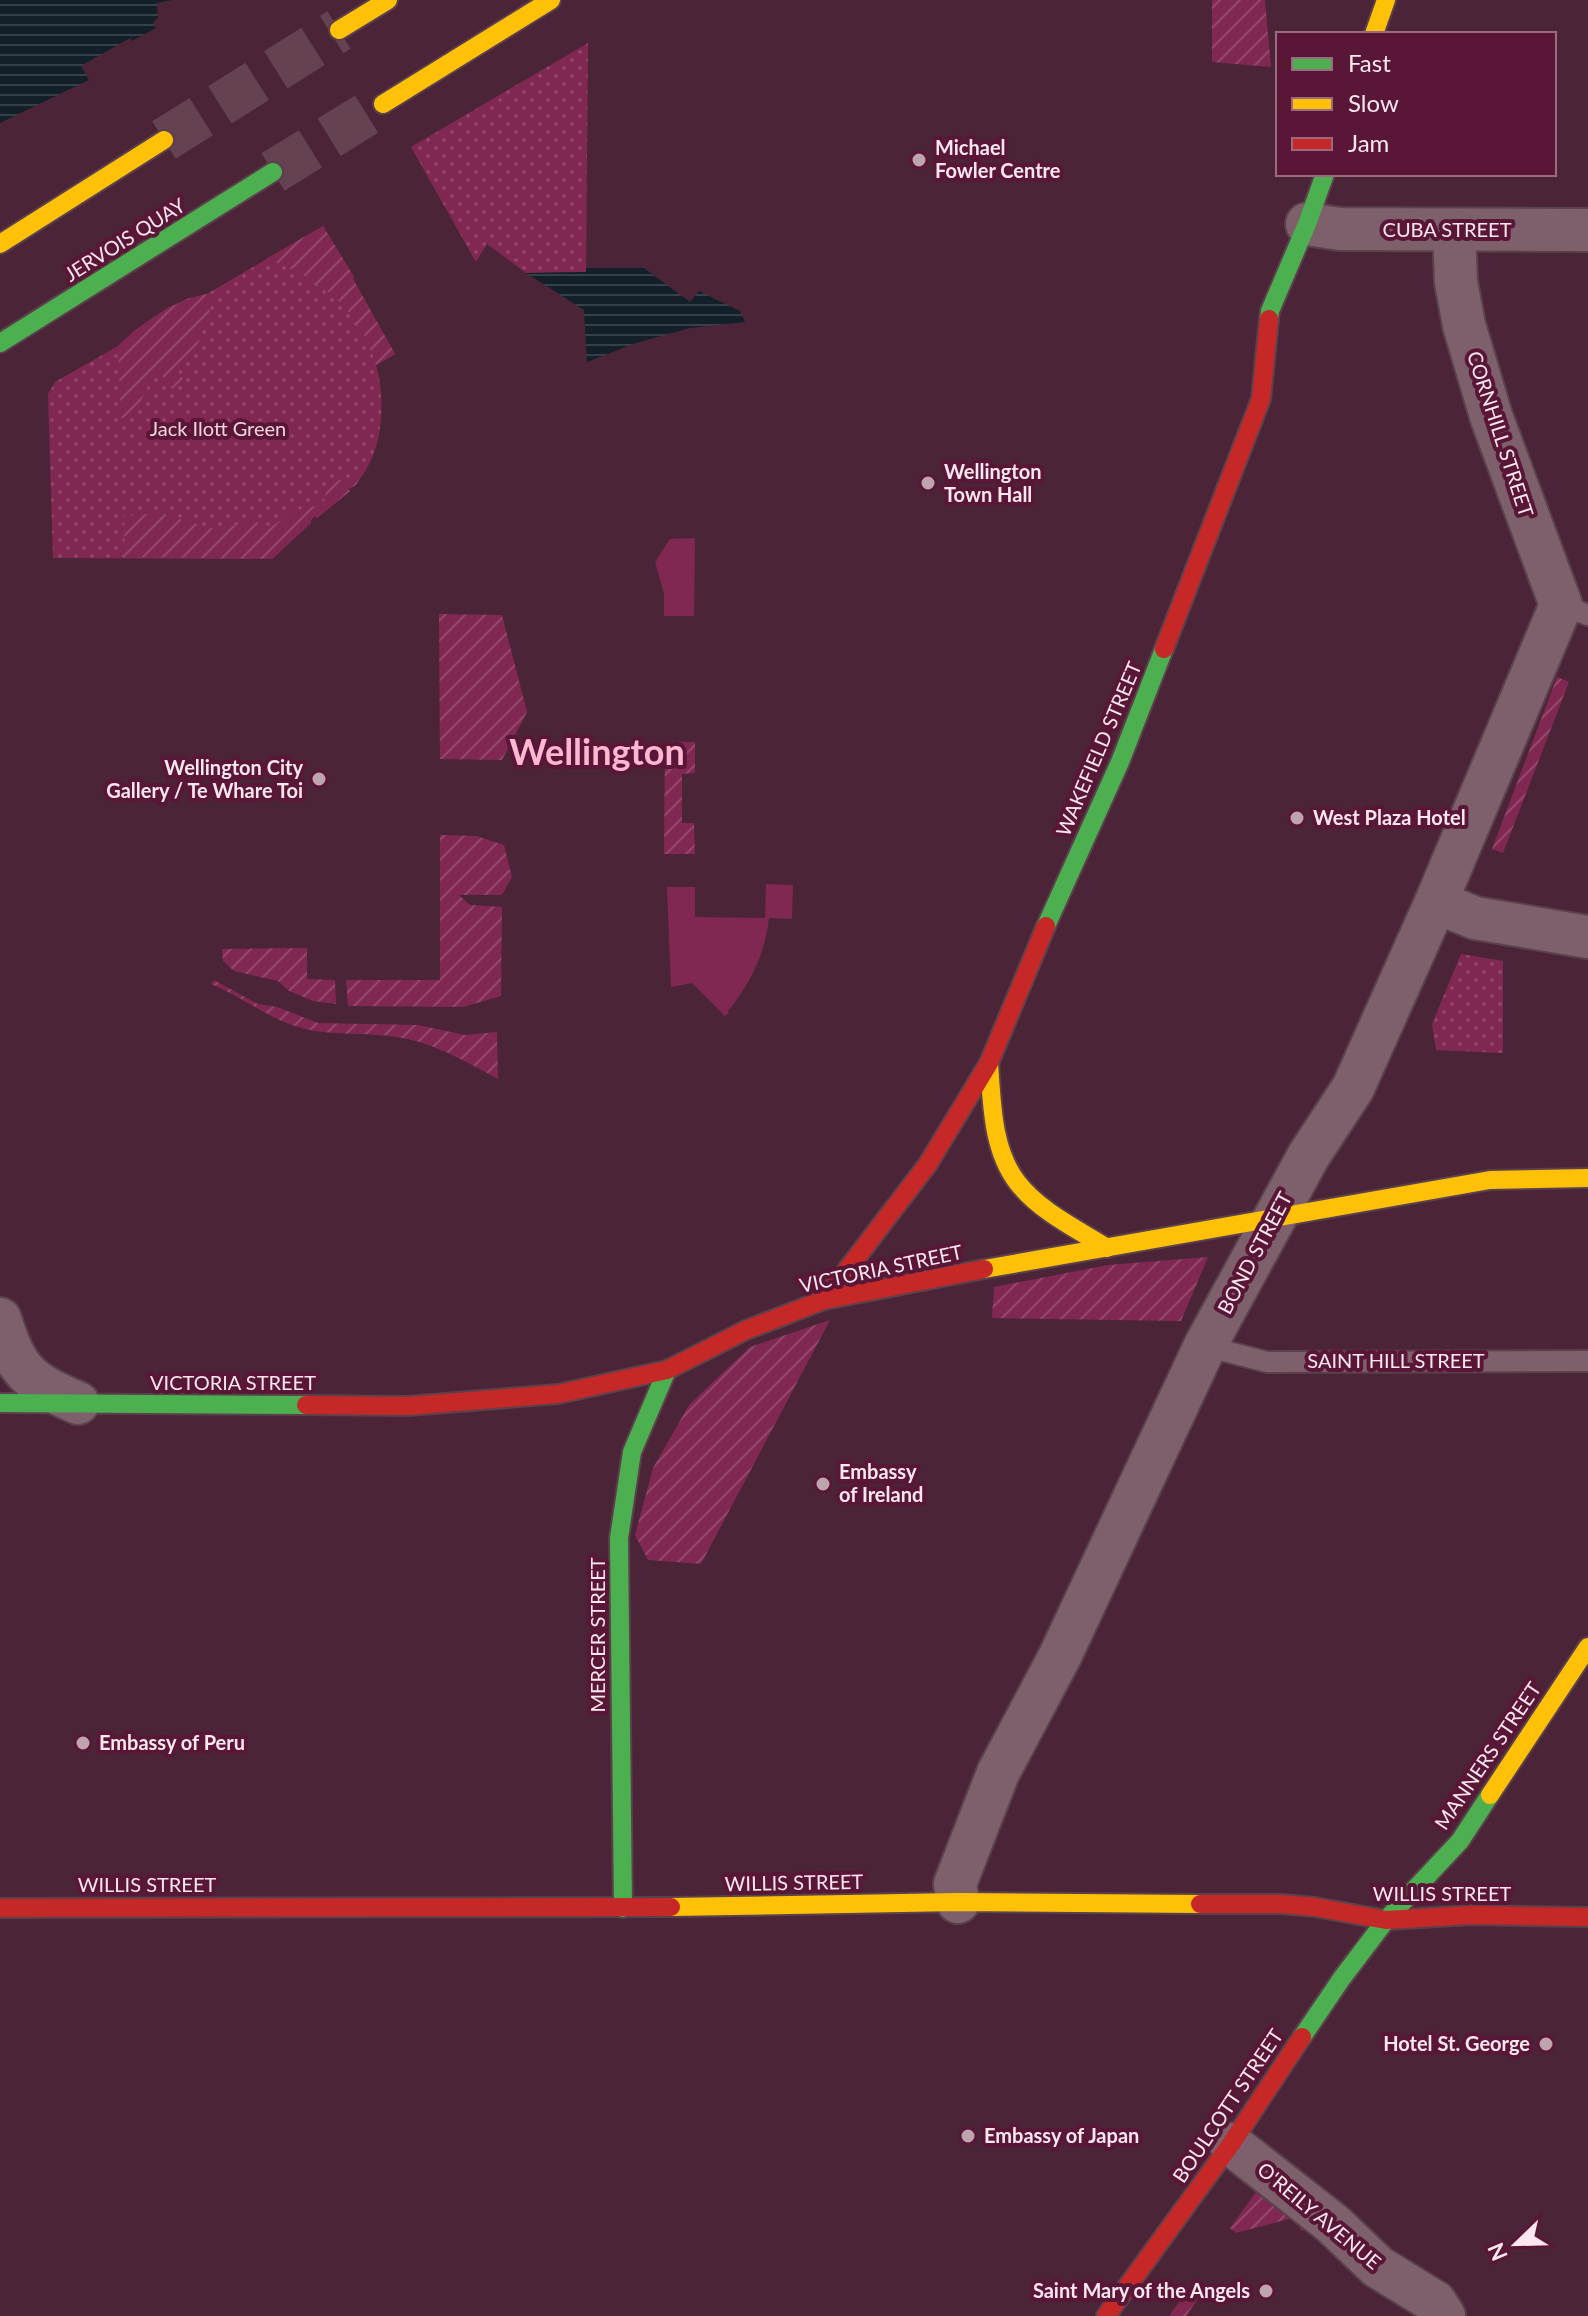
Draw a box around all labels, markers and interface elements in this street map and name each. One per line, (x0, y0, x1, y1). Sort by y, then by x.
legend (1276, 32, 1556, 176)
text: Fast (1348, 48, 1391, 77)
text: Slow (1348, 88, 1399, 117)
text: Jam (1348, 128, 1389, 157)
place label: Michael Fowler Centre (935, 135, 1061, 182)
marker: Michael Fowler Centre (910, 151, 928, 169)
street label: JERVOIS QUAY (60, 192, 190, 286)
street label: CUBA STREET (1383, 217, 1512, 241)
street label: CORNHILL STREET (1463, 348, 1539, 520)
park label: Jack Ilott Green (150, 416, 286, 440)
place label: Wellington Town Hall (944, 459, 1041, 506)
marker: Wellington Town Hall (919, 474, 937, 492)
street label: WAKEFIELD STREET (1050, 658, 1146, 840)
district label: Wellington (509, 729, 685, 773)
place label: Wellington City Gallery / Te Whare Toi (106, 755, 303, 802)
marker: Wellington City Gallery / Te Whare Toi (310, 770, 328, 788)
place label: West Plaza Hotel (1313, 805, 1466, 829)
marker: West Plaza Hotel (1288, 809, 1306, 827)
street label: BOND STREET (1212, 1187, 1296, 1318)
street label: VICTORIA STREET (797, 1239, 965, 1297)
street label: SAINT HILL STREET (1307, 1348, 1485, 1372)
street label: VICTORIA STREET (150, 1370, 316, 1394)
place label: Embassy of Ireland (839, 1459, 923, 1506)
marker: Embassy of Ireland (814, 1475, 832, 1493)
street label: MERCER STREET (585, 1557, 609, 1713)
street label: MANNERS STREET (1429, 1677, 1546, 1834)
place label: Embassy of Peru (99, 1730, 245, 1754)
marker: Embassy of Peru (74, 1734, 92, 1752)
street label: WILLIS STREET (725, 1869, 864, 1895)
street label: WILLIS STREET (78, 1872, 216, 1896)
street label: WILLIS STREET (1373, 1881, 1511, 1905)
street label: BOULCOTT STREET (1167, 2024, 1288, 2187)
place label: Hotel St. George (1383, 2031, 1530, 2055)
marker: Hotel St. George (1537, 2035, 1555, 2053)
place label: Embassy of Japan (984, 2123, 1139, 2147)
marker: Embassy of Japan (959, 2127, 977, 2145)
street label: O'REILY AVENUE (1253, 2157, 1386, 2274)
north arrow (1476, 2204, 1556, 2284)
text: N (1481, 2239, 1513, 2265)
place label: Saint Mary of the Angels (1033, 2278, 1250, 2302)
marker: Saint Mary of the Angels (1257, 2282, 1275, 2300)

